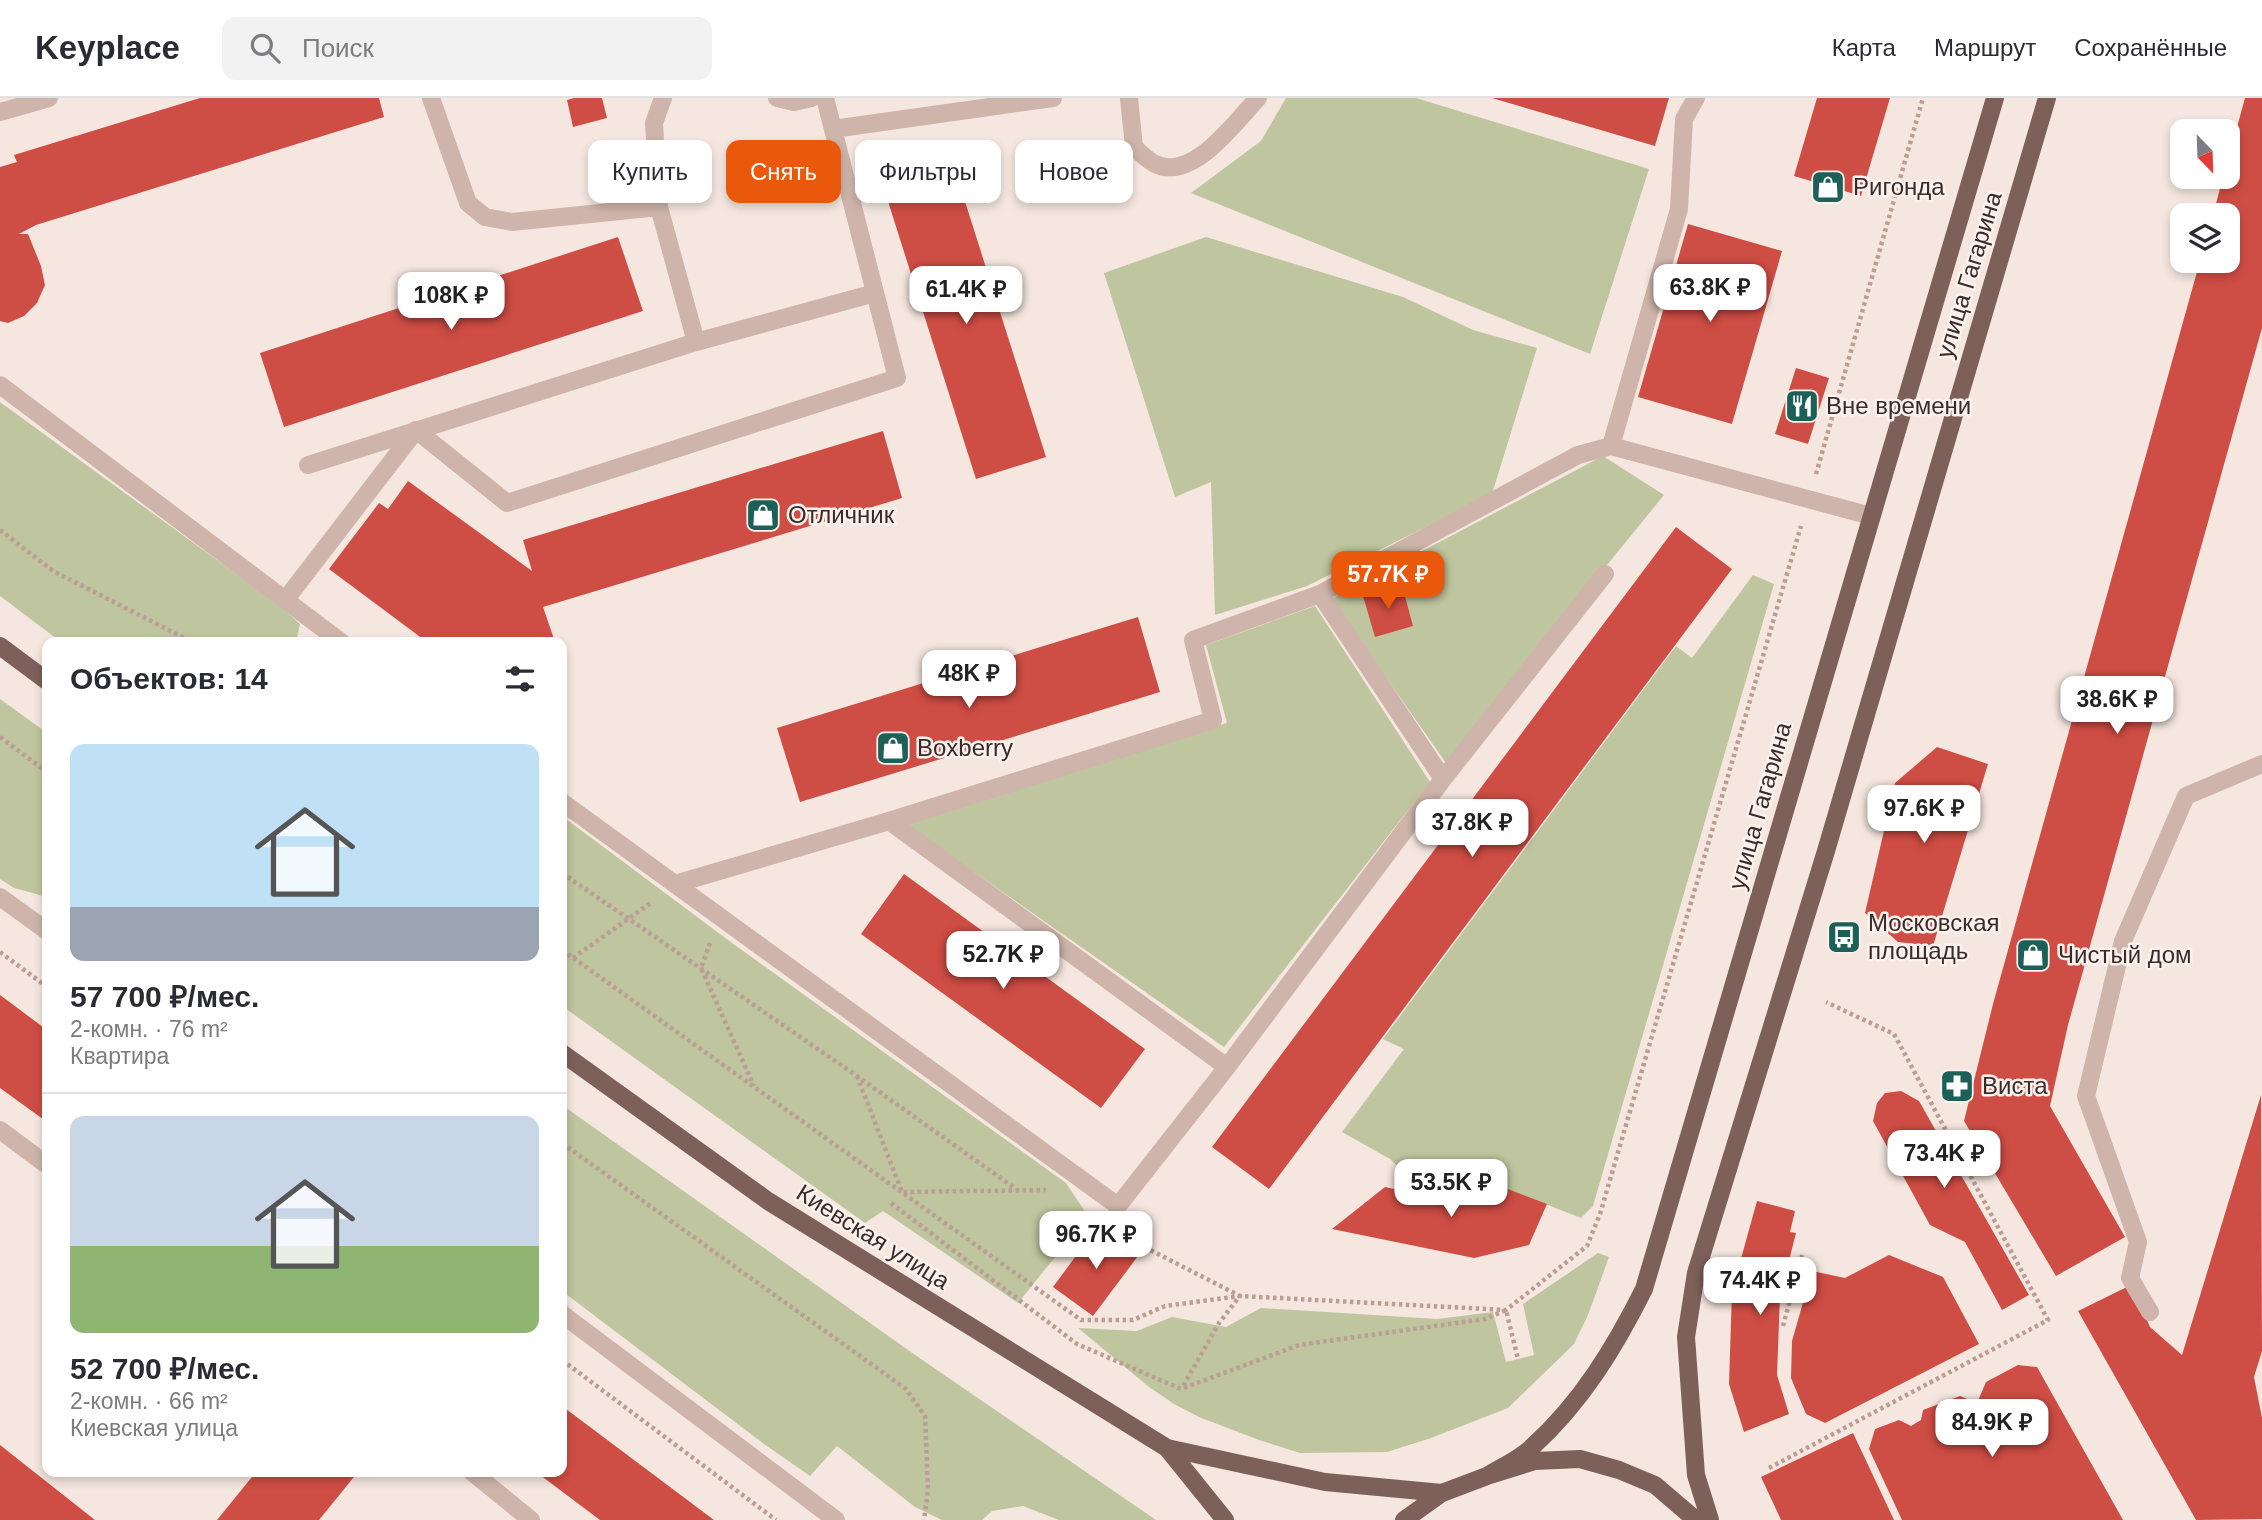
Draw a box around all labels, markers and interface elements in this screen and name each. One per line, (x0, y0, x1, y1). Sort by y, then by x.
search box (222, 17, 712, 80)
text: Keyplace (35, 29, 180, 66)
icon: search (246, 29, 284, 67)
text: Поиск (302, 33, 374, 63)
text: Карта (1832, 34, 1896, 61)
text: Маршрут (1934, 34, 2036, 61)
text: Сохранённые (2074, 34, 2227, 61)
north arrow (2170, 119, 2240, 189)
map controls (2170, 119, 2240, 273)
chip: Купить (588, 140, 712, 203)
chip: Снять (726, 140, 841, 203)
chip: Фильтры (855, 140, 1001, 203)
chip: Новое (1015, 140, 1133, 203)
shop icon: Ригонда (1809, 168, 1847, 206)
place label: Ригонда (1853, 173, 1945, 200)
street label: улица Гагарина (1930, 188, 2007, 361)
button: layers (2170, 203, 2240, 273)
pin: 63.8K ₽ (1645, 264, 1775, 324)
pin: 61.4K ₽ (901, 266, 1031, 326)
pin: 108K ₽ (394, 272, 508, 332)
text: 63.8K ₽ (1669, 274, 1751, 300)
text: 61.4K ₽ (925, 276, 1007, 302)
text: 108K ₽ (414, 282, 488, 308)
restaurant icon: Вне времени (1783, 387, 1821, 425)
place label: Вне времени (1826, 392, 1971, 419)
shop icon: Отличник (744, 496, 782, 534)
place label: Отличник (788, 501, 895, 528)
pin: 57.7K ₽ (1323, 552, 1453, 611)
text: 57.7K ₽ (1347, 561, 1429, 587)
pin: 48K ₽ (920, 650, 1018, 710)
icon: filters (501, 660, 539, 698)
text: 48K ₽ (938, 660, 1000, 686)
text: Объектов: 14 (70, 662, 268, 695)
pin: 38.6K ₽ (2052, 676, 2182, 736)
text: 38.6K ₽ (2076, 686, 2158, 712)
street label: улица Гагарина (1723, 719, 1796, 893)
shop icon: Boxberry (874, 729, 912, 767)
place label: Boxberry (917, 734, 1013, 761)
pin: 97.6K ₽ (1859, 786, 1989, 845)
icon: home (242, 789, 368, 915)
text: 97.6K ₽ (1883, 795, 1965, 821)
pin: 37.8K ₽ (1407, 800, 1537, 859)
text: 37.8K ₽ (1431, 809, 1513, 835)
place label: Московская площадь (1868, 909, 2000, 964)
bus stop icon: Московская площадь (1825, 918, 1863, 956)
pin: 52.7K ₽ (938, 932, 1068, 991)
shop icon: Чистый дом (2014, 936, 2052, 974)
text: 52.7K ₽ (962, 941, 1044, 967)
place label: Чистый дом (2058, 941, 2192, 968)
text: 57 700 ₽/мес. (70, 980, 259, 1013)
text: 2-комн. · 76 m² (70, 1016, 228, 1042)
text: Квартира (70, 1043, 169, 1069)
pharmacy icon: Виста (1938, 1067, 1976, 1105)
place label: Виста (1982, 1072, 2048, 1099)
pin: 73.4K ₽ (1879, 1130, 2009, 1190)
text: 73.4K ₽ (1903, 1140, 1985, 1166)
pin: 53.5K ₽ (1386, 1160, 1516, 1219)
icon: home (242, 1161, 368, 1287)
text: 53.5K ₽ (1410, 1169, 1492, 1195)
street label: Киевская улица (792, 1179, 955, 1295)
pin: 96.7K ₽ (1031, 1212, 1161, 1271)
text: 96.7K ₽ (1055, 1221, 1137, 1247)
pin: 74.4K ₽ (1695, 1258, 1825, 1317)
text: 74.4K ₽ (1719, 1267, 1801, 1293)
text: 52 700 ₽/мес. (70, 1352, 259, 1385)
text: 2-комн. · 66 m² (70, 1388, 228, 1414)
pin: 84.9K ₽ (1927, 1400, 2057, 1459)
text: 84.9K ₽ (1951, 1409, 2033, 1435)
text: Киевская улица (70, 1415, 238, 1441)

